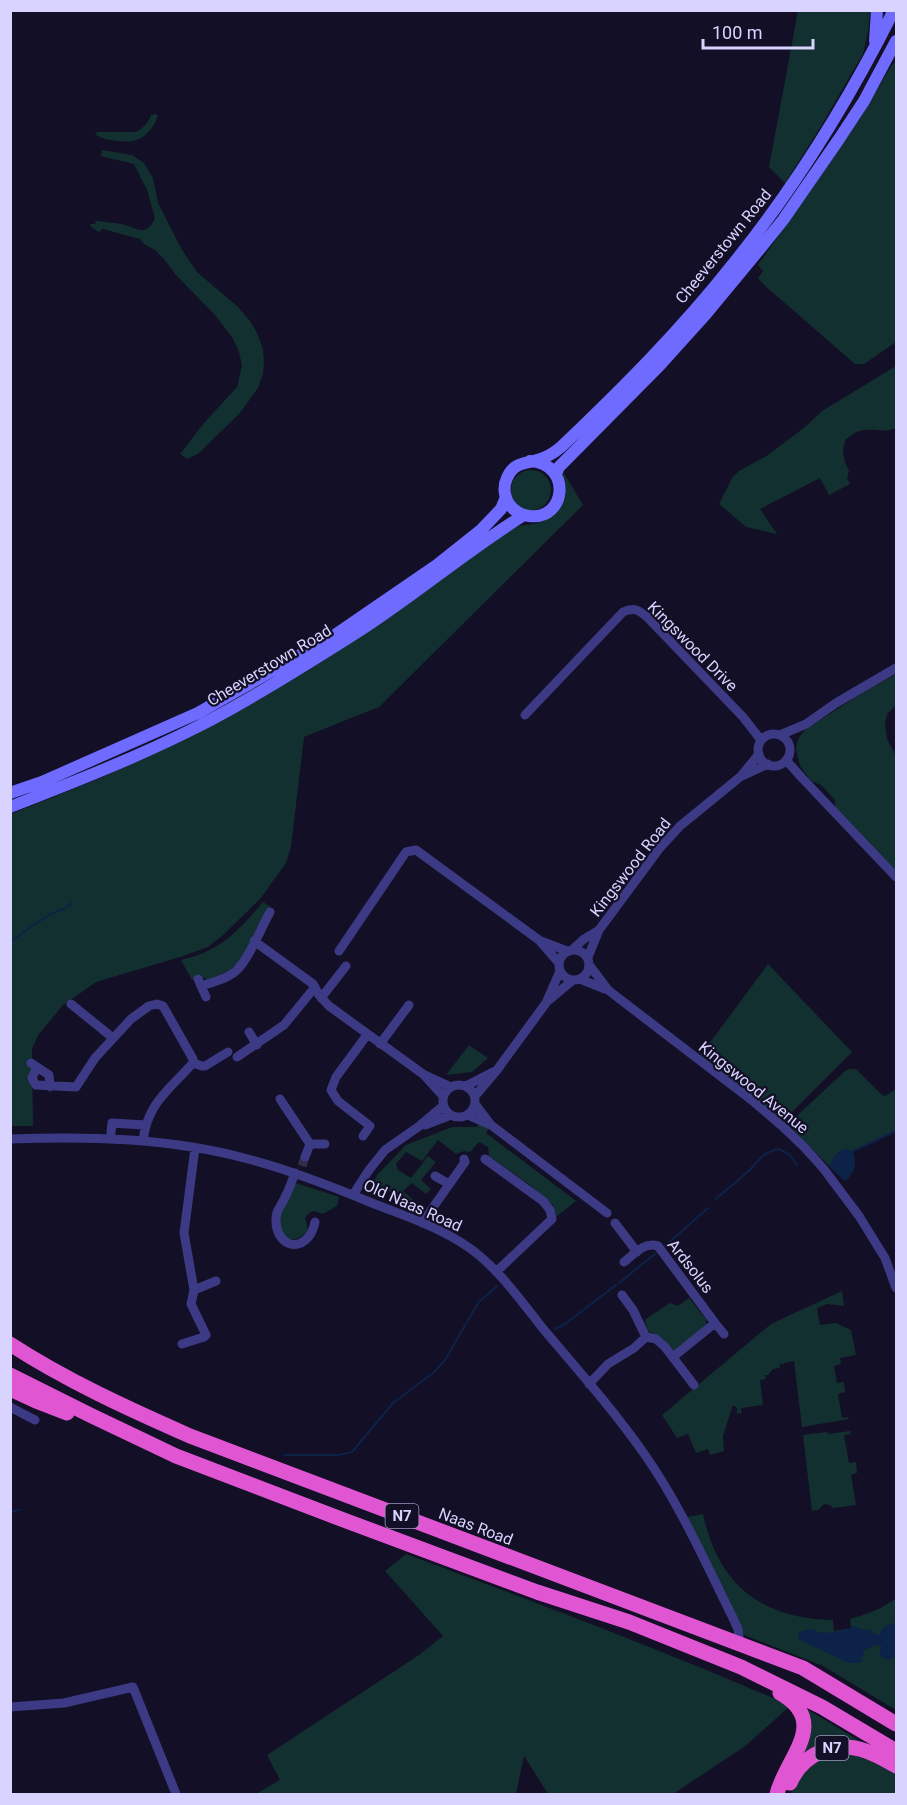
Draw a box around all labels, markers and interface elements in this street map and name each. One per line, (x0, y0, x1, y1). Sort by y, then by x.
scale bar (703, 12, 812, 50)
text: 100 m (712, 22, 763, 43)
street label: Cheeverstown Road (671, 185, 775, 307)
street label: Kingswood Drive (644, 597, 742, 695)
street label: Cheeverstown Road (204, 621, 335, 710)
street label: Kingswood Road (586, 814, 675, 920)
street label: Kingswood Avenue (695, 1037, 812, 1137)
street label: Old Naas Road (361, 1175, 465, 1236)
street label: Ardsolus (664, 1236, 718, 1297)
road number: N7 (386, 1504, 418, 1528)
street label: Naas Road (436, 1504, 516, 1549)
road number: N7 (816, 1736, 848, 1760)

